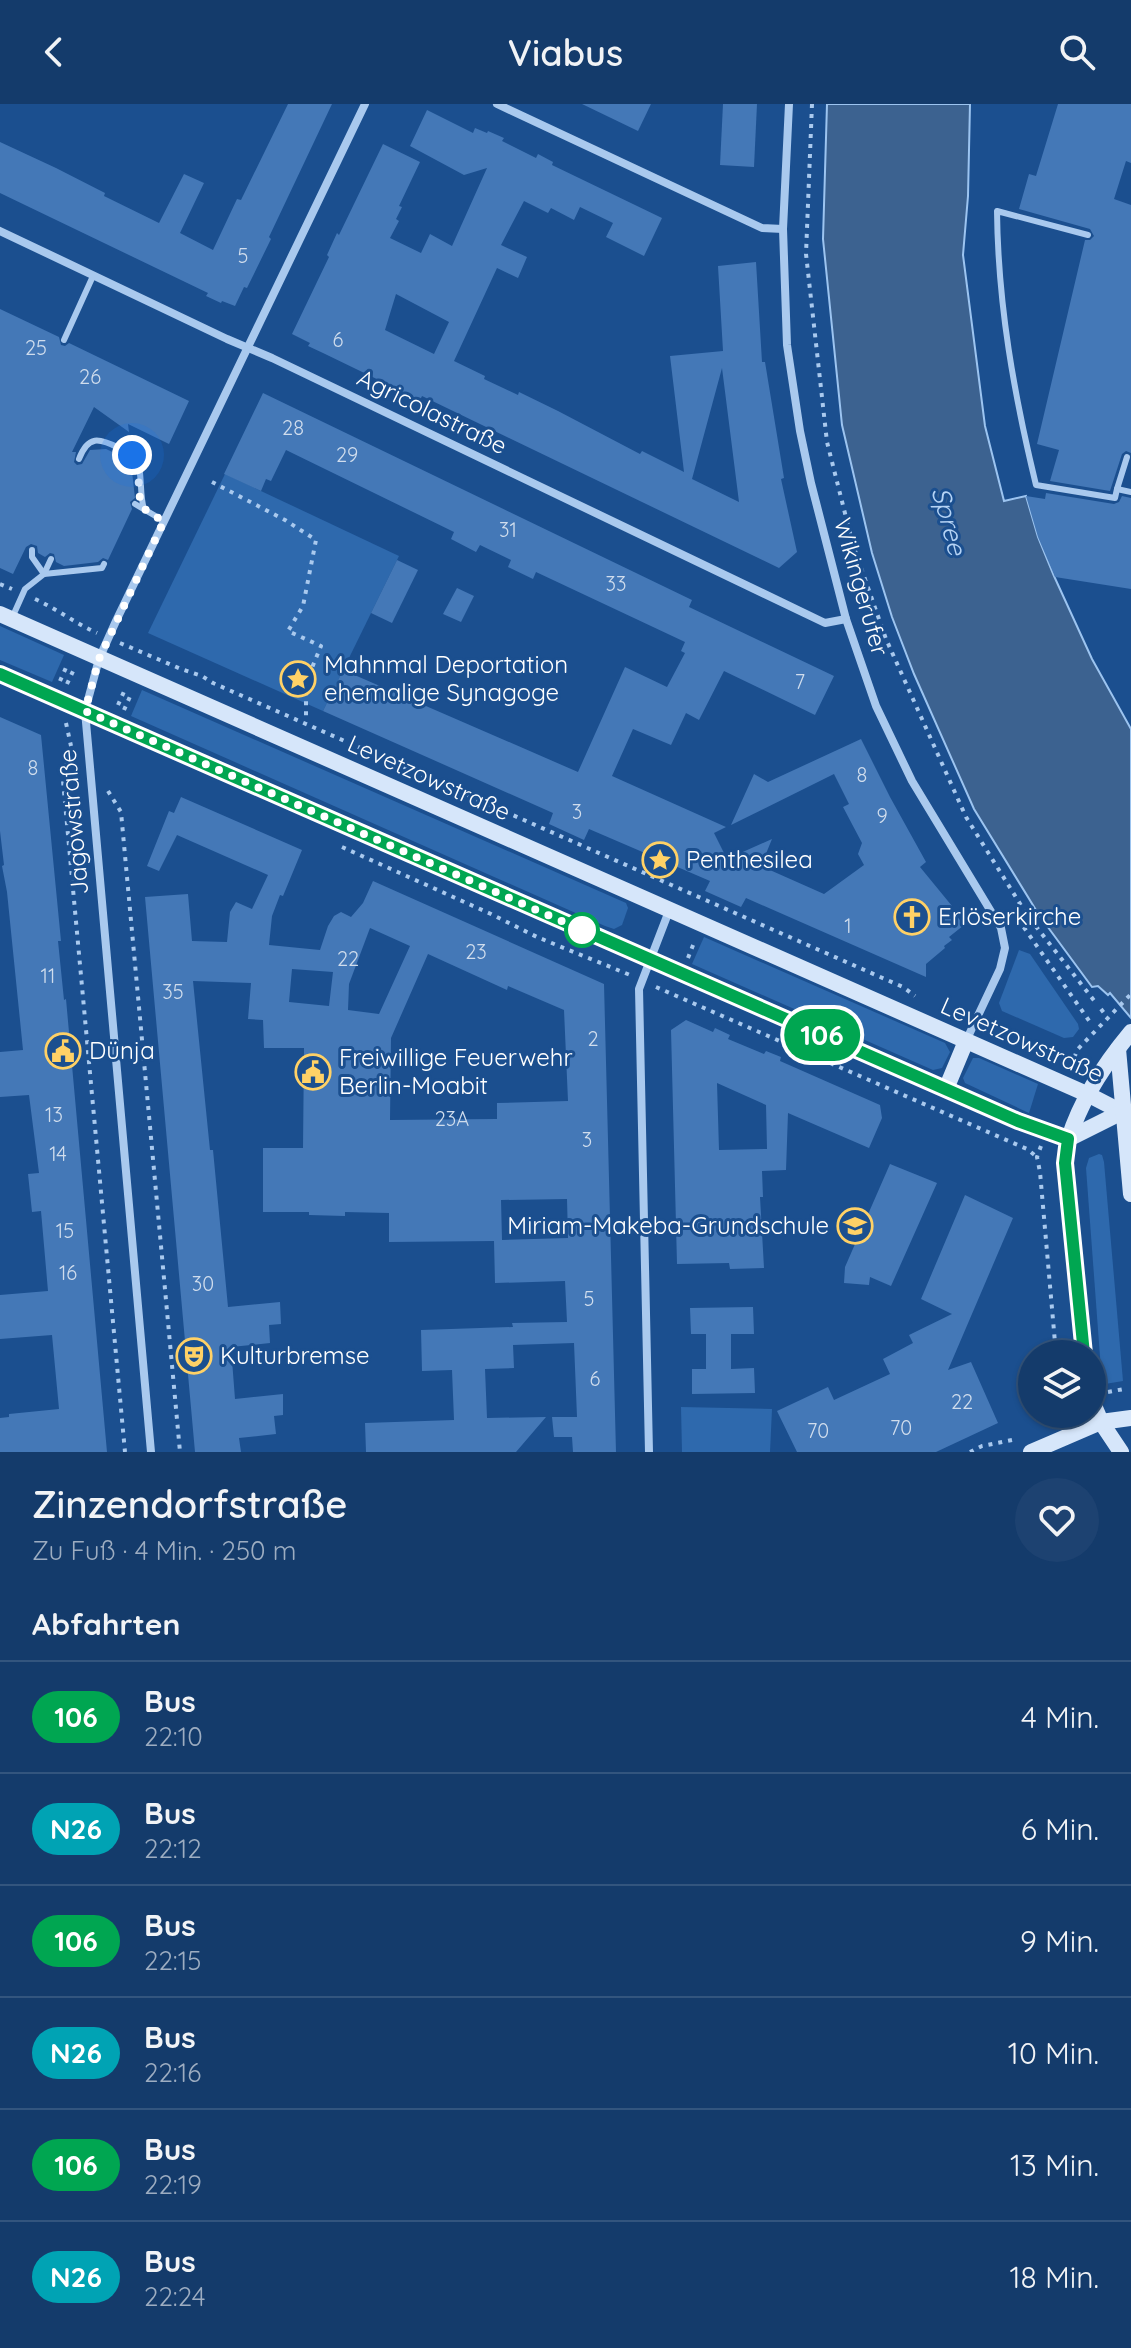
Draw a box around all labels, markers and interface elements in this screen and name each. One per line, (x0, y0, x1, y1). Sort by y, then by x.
icon: back (32, 30, 76, 74)
text: Viabus (508, 30, 623, 75)
icon: search (1055, 30, 1099, 74)
house number: 5 (238, 243, 248, 268)
house number: 6 (333, 327, 344, 352)
house number: 25 (25, 335, 47, 360)
street label: Agricolastraße (353, 362, 512, 460)
house number: 26 (79, 364, 101, 389)
house number: 28 (282, 415, 304, 440)
your location (112, 435, 152, 475)
house number: 29 (336, 442, 358, 467)
water label: Spree (925, 483, 975, 560)
street label: Wikingerufer (828, 514, 896, 659)
house number: 31 (499, 517, 517, 542)
house number: 33 (606, 571, 626, 596)
place label: Mahnmal Deportation ehemalige Synagoge (324, 649, 568, 707)
place icon: Mahnmal Deportation ehemalige Synagoge (279, 660, 317, 698)
house number: 7 (795, 669, 805, 694)
street label: Levetzowstraße (343, 728, 516, 826)
street label: Jagowstraße (52, 748, 94, 896)
house number: 8 (28, 755, 38, 780)
house number: 8 (857, 762, 867, 787)
house number: 3 (572, 799, 582, 824)
house number: 9 (876, 803, 888, 828)
place icon: Penthesilea (641, 841, 679, 879)
place label: Penthesilea (686, 844, 813, 874)
church icon: Erlöserkirche (893, 898, 931, 936)
place label: Erlöserkirche (938, 901, 1081, 931)
unlabelled marker (565, 913, 599, 947)
house number: 1 (844, 913, 852, 938)
house number: 23 (465, 939, 487, 964)
house number: 22 (337, 946, 359, 971)
house number: 11 (41, 963, 55, 988)
house number: 35 (162, 979, 184, 1004)
street label: Levetzowstraße (936, 990, 1109, 1088)
line badge: 106 (776, 1009, 868, 1061)
text: 106 (800, 1017, 844, 1052)
house number: 2 (587, 1026, 599, 1051)
public building icon: Dünja (44, 1032, 82, 1070)
place label: Dünja (89, 1035, 155, 1065)
place label: Freiwillige Feuerwehr Berlin-Moabit (339, 1042, 573, 1100)
public building icon: Freiwillige Feuerwehr Berlin-Moabit (294, 1053, 332, 1091)
house number: 13 (45, 1102, 63, 1127)
house number: 23A (435, 1106, 469, 1131)
house number: 3 (582, 1127, 592, 1152)
house number: 14 (49, 1141, 67, 1166)
school or university icon: Miriam-Makeba-Grundschule (836, 1207, 874, 1245)
place label: Miriam-Makeba-Grundschule (507, 1210, 829, 1240)
house number: 15 (56, 1218, 74, 1243)
house number: 16 (59, 1260, 77, 1285)
house number: 30 (192, 1271, 214, 1296)
house number: 5 (584, 1286, 594, 1311)
theatre icon: Kulturbremse (175, 1337, 213, 1375)
place label: Kulturbremse (220, 1340, 370, 1370)
map controls (1018, 1340, 1106, 1428)
button: layers (1018, 1340, 1106, 1428)
house number: 6 (590, 1366, 601, 1391)
house number: 22 (951, 1389, 973, 1414)
house number: 70 (890, 1415, 912, 1440)
house number: 70 (807, 1418, 829, 1443)
button: heart (1015, 1478, 1099, 1562)
text: Zinzendorfstraße (32, 1480, 347, 1528)
text: Zu Fuß · 4 Min. · 250 m (32, 1534, 296, 1567)
text: Abfahrten (32, 1605, 180, 1643)
text: Bus (144, 1682, 196, 1720)
text: 4 Min. (1021, 1698, 1099, 1736)
text: 106 (54, 1699, 98, 1734)
text: 22:10 (144, 1720, 203, 1753)
text: Bus (144, 1794, 196, 1832)
text: 6 Min. (1021, 1810, 1099, 1848)
text: N26 (50, 1811, 102, 1846)
text: 22:12 (144, 1832, 202, 1865)
text: Bus (144, 1906, 196, 1944)
text: 9 Min. (1020, 1922, 1099, 1960)
text: 106 (54, 1923, 98, 1958)
text: 22:15 (144, 1944, 201, 1977)
text: Bus (144, 2018, 196, 2056)
text: 10 Min. (1008, 2034, 1099, 2072)
text: N26 (50, 2035, 102, 2070)
text: 22:16 (144, 2056, 201, 2089)
text: Bus (144, 2130, 196, 2168)
text: 13 Min. (1010, 2146, 1099, 2184)
text: 106 (54, 2147, 98, 2182)
text: 22:19 (144, 2168, 202, 2201)
text: Bus (144, 2242, 196, 2280)
text: 18 Min. (1010, 2258, 1099, 2296)
text: N26 (50, 2259, 102, 2294)
text: 22:24 (144, 2280, 205, 2313)

